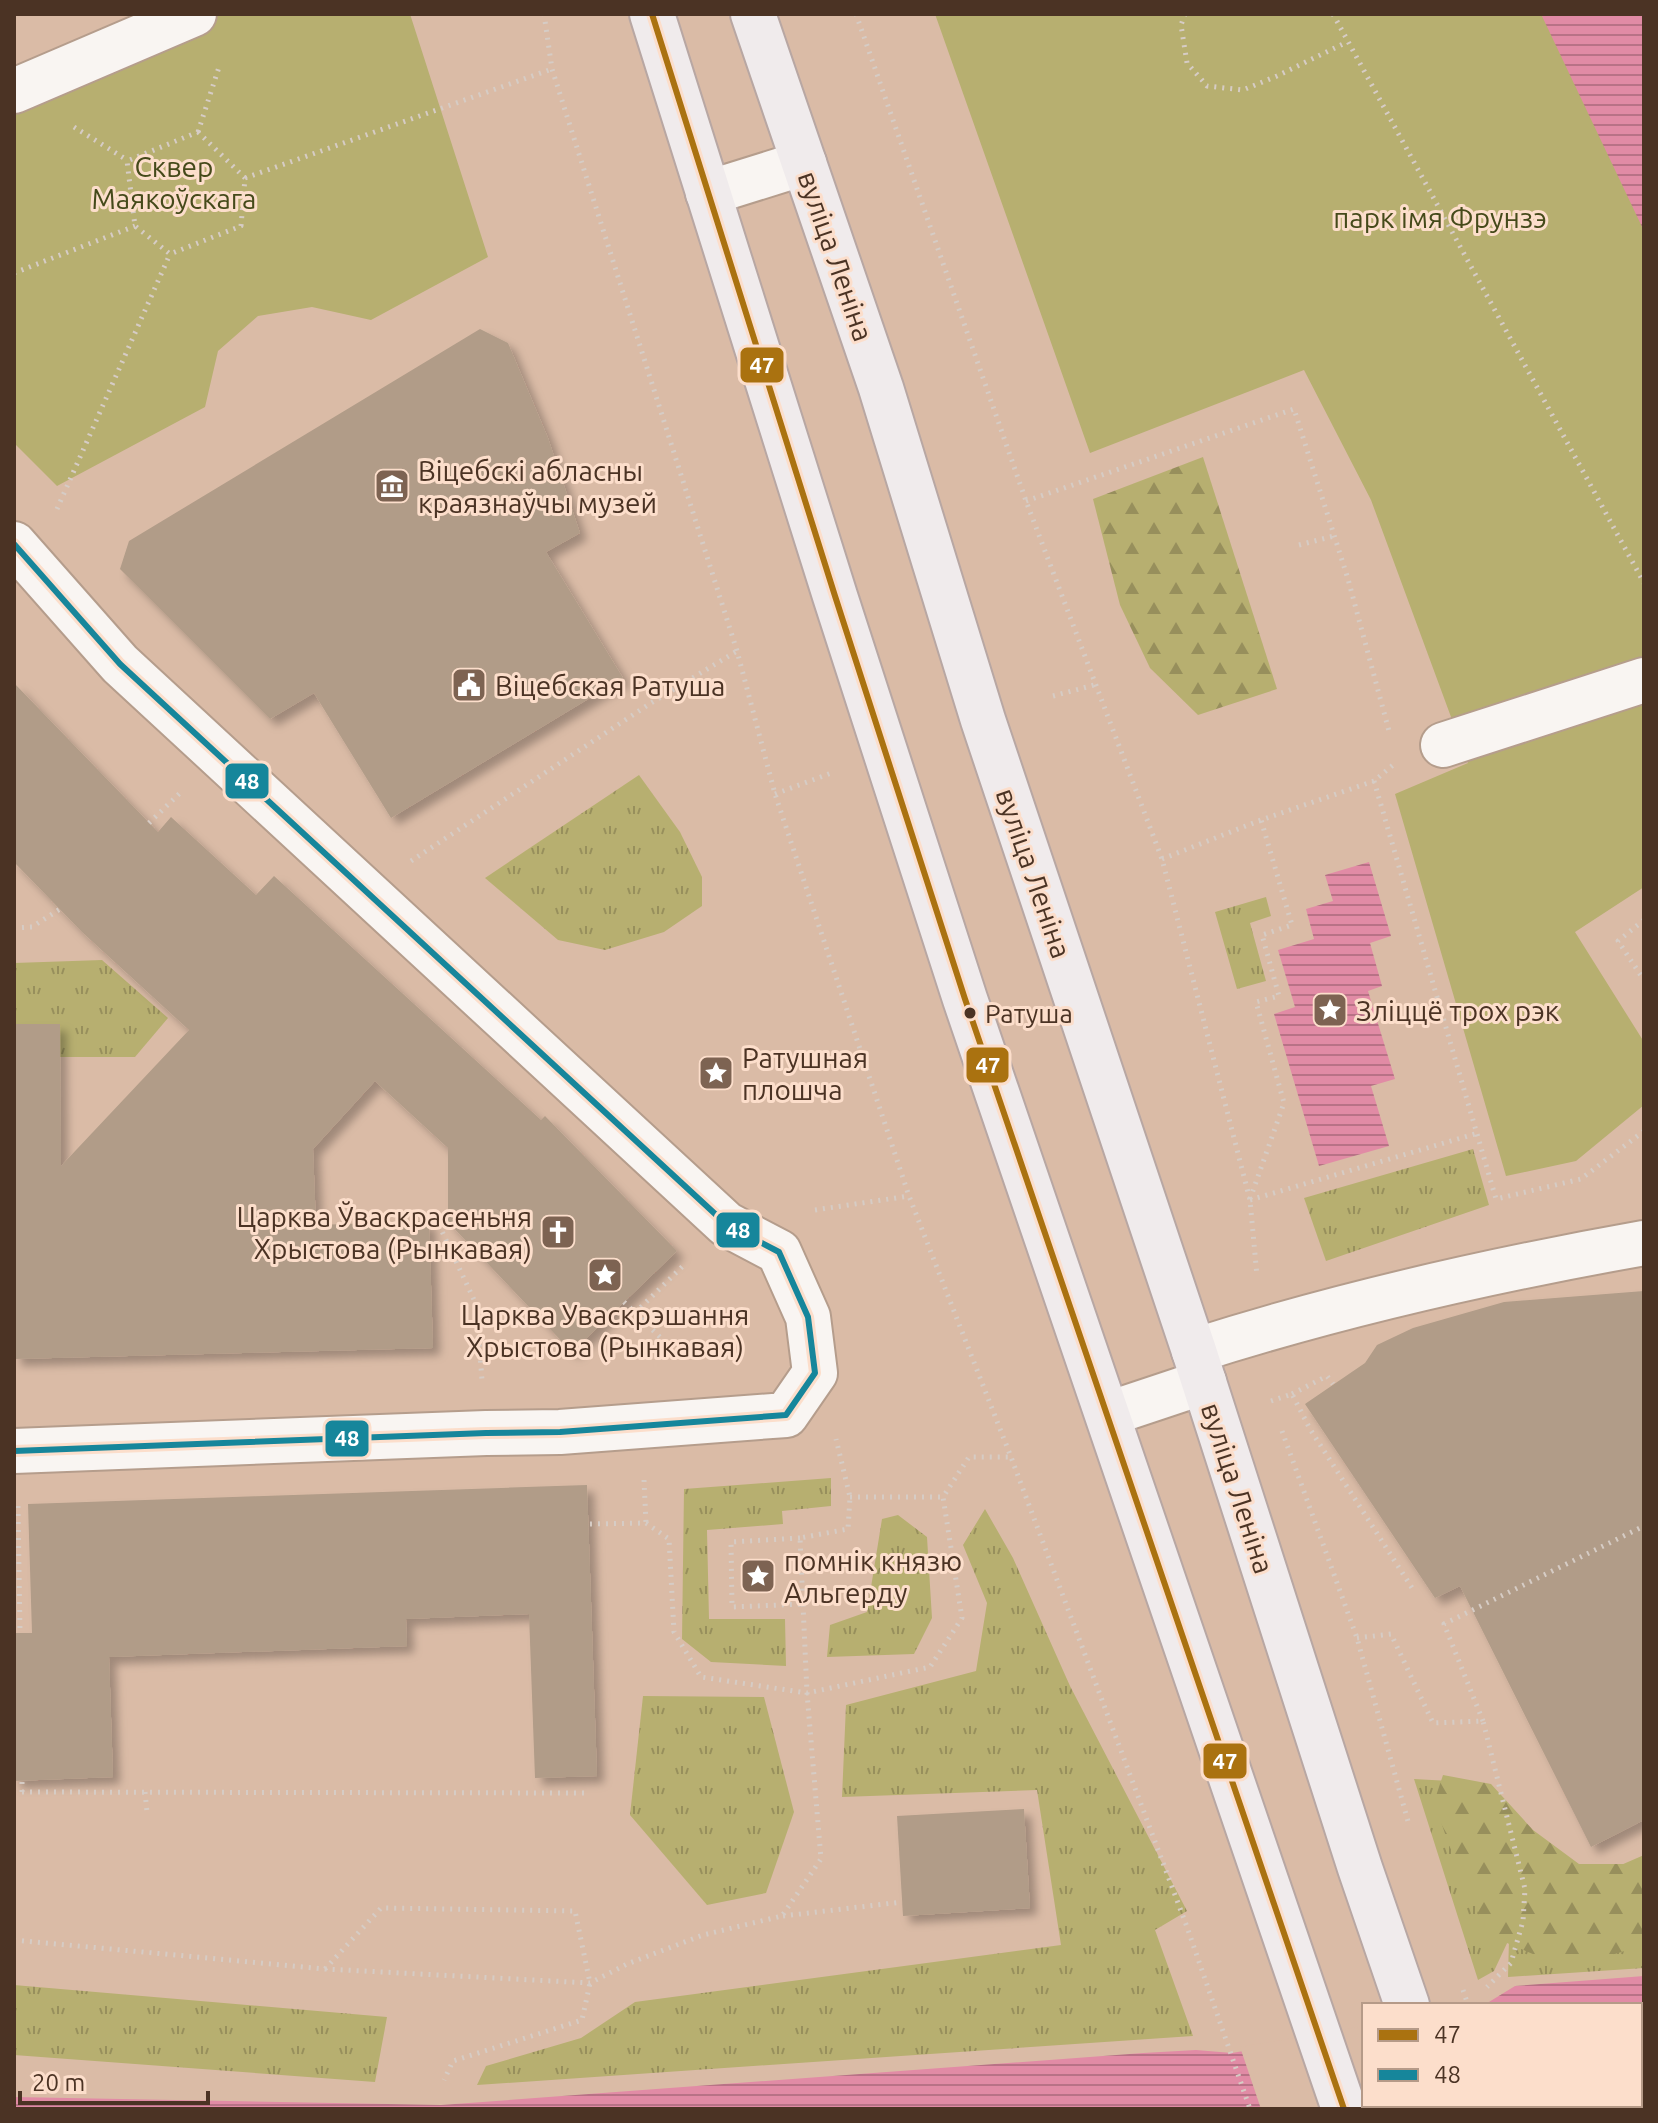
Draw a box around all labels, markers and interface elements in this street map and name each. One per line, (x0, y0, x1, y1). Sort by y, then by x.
park label: Сквер Маякоўскага (91, 151, 257, 214)
street label: вуліца Леніна (792, 167, 880, 345)
park label: парк імя Фрунзэ (1333, 202, 1547, 233)
line badge: 47 (739, 346, 785, 384)
text: 47 (750, 352, 774, 377)
place label: Віцебскі абласны краязнаўчы музей (418, 455, 657, 518)
museum icon: Віцебскі абласны краязнаўчы музей (373, 467, 411, 505)
public building icon: Віцебская Ратуша (450, 666, 488, 704)
place label: Віцебская Ратуша (495, 670, 726, 701)
line badge: 48 (224, 762, 270, 800)
text: 48 (235, 768, 259, 793)
street label: вуліца Леніна (990, 784, 1078, 962)
place icon: Зліццё трох рэк (1311, 991, 1349, 1029)
place label: Зліццё трох рэк (1356, 995, 1559, 1026)
place label: Ратуша (985, 999, 1073, 1028)
marker: Ратуша (962, 1005, 978, 1021)
place label: Ратушная плошча (742, 1042, 868, 1105)
line badge: 47 (965, 1046, 1010, 1084)
text: 47 (976, 1052, 1000, 1077)
place icon: Ратушная плошча (697, 1054, 735, 1092)
place label: Царква Ўваскрасеньня Хрыстова (Рынкавая) (236, 1201, 532, 1265)
line badge: 48 (715, 1211, 761, 1249)
church icon: Царква Ўваскрасеньня Хрыстова (Рынкавая) (539, 1213, 577, 1251)
text: 48 (726, 1217, 750, 1242)
place icon: Царква Уваскрэшання Хрыстова (Рынкавая) (586, 1256, 624, 1294)
place label: Царква Уваскрэшання Хрыстова (Рынкавая) (461, 1299, 749, 1363)
street label: вуліца Леніна (1196, 1399, 1280, 1577)
line badge: 48 (324, 1419, 370, 1458)
text: 48 (335, 1425, 359, 1450)
place label: помнік князю Альгерду (784, 1545, 962, 1608)
place icon: помнік князю Альгерду (739, 1557, 777, 1595)
line badge: 47 (1202, 1742, 1248, 1780)
text: 47 (1213, 1748, 1237, 1773)
legend (1362, 2003, 1642, 2107)
text: 47 (1434, 2021, 1461, 2048)
scale bar (20, 2055, 208, 2105)
text: 48 (1434, 2061, 1461, 2088)
text: 20 m (32, 2069, 85, 2096)

